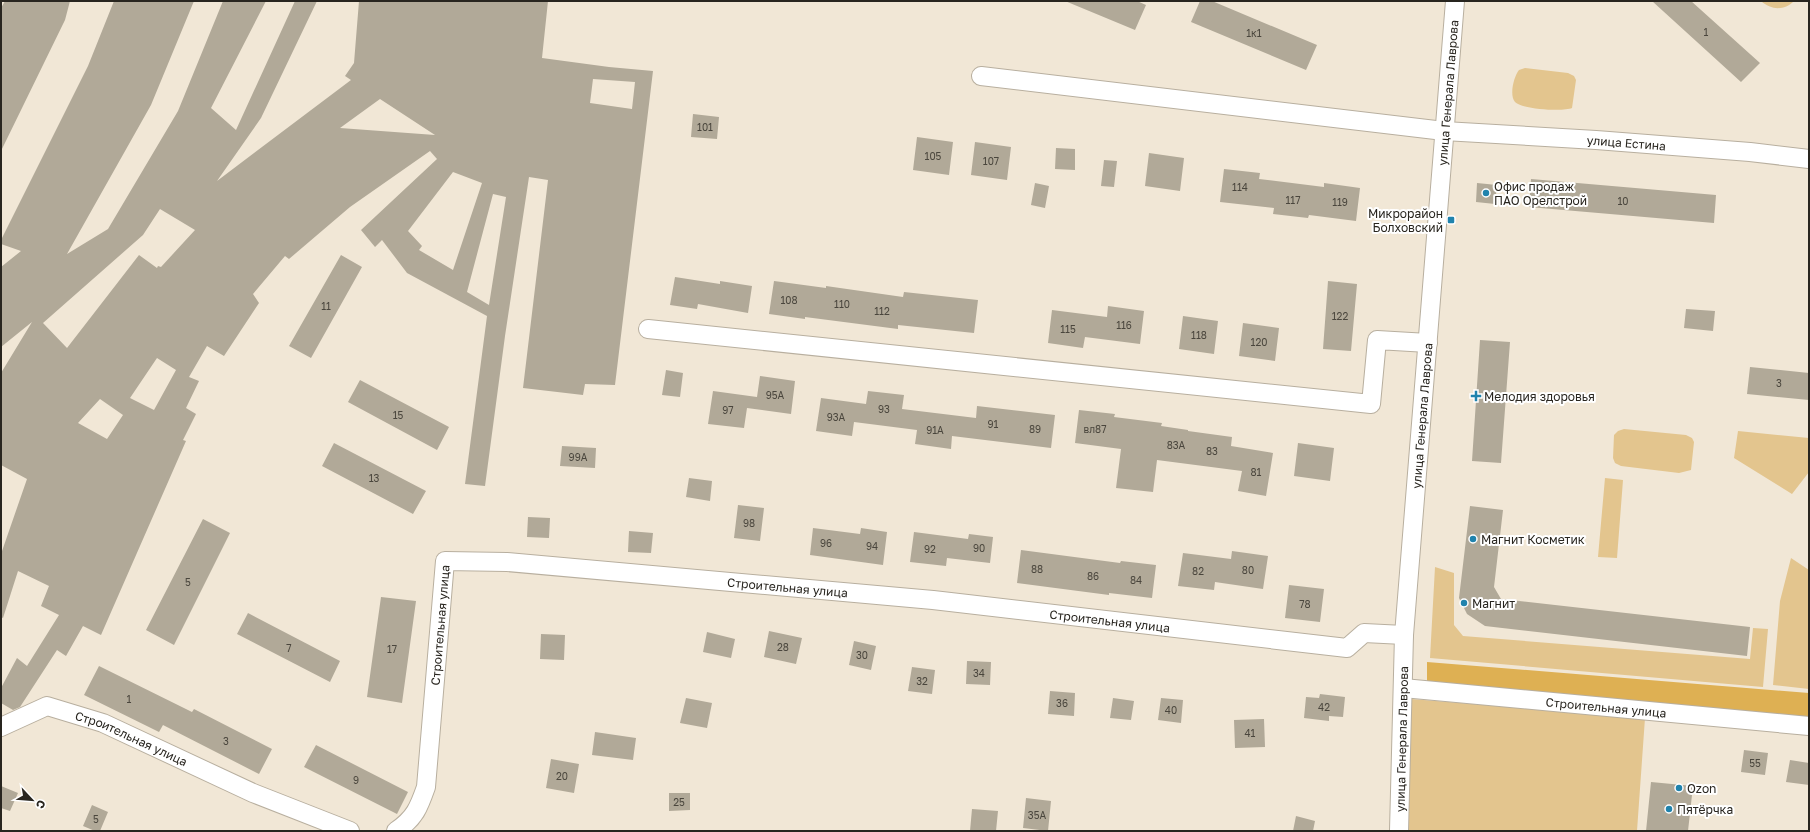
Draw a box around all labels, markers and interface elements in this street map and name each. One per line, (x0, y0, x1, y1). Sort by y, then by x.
street label: улица Генерала Лаврова (1434, 19, 1461, 166)
house number: 1 (1704, 26, 1709, 38)
house number: 1к1 (1246, 27, 1262, 39)
house number: 101 (697, 121, 713, 133)
street label: улица Естина (1586, 132, 1666, 153)
house number: 105 (925, 150, 942, 162)
house number: 107 (983, 155, 999, 167)
place label: Офис продаж ПАО Орелстрой (1494, 179, 1587, 208)
house number: 114 (1232, 181, 1248, 193)
marker: Офис продаж ПАО Орелстрой (1481, 188, 1491, 198)
house number: 117 (1286, 194, 1301, 206)
house number: 10 (1617, 195, 1629, 207)
house number: 119 (1332, 196, 1348, 208)
place label: Микрорайон Болховский (1368, 206, 1443, 235)
marker: Микрорайон Болховский (1446, 215, 1456, 225)
house number: 108 (780, 294, 798, 306)
house number: 110 (834, 298, 850, 310)
house number: 11 (321, 300, 331, 312)
house number: 112 (874, 305, 890, 317)
house number: 122 (1332, 310, 1348, 322)
house number: 116 (1116, 319, 1132, 331)
house number: 115 (1060, 323, 1076, 335)
house number: 118 (1191, 329, 1207, 341)
house number: 120 (1251, 336, 1267, 348)
street label: улица Генерала Лаврова (1408, 342, 1435, 489)
house number: 3 (1776, 377, 1782, 389)
house number: 95А (766, 389, 785, 401)
place label: Мелодия здоровья (1484, 389, 1595, 404)
marker: Мелодия здоровья (1471, 391, 1481, 401)
house number: 93 (878, 403, 890, 415)
house number: 97 (722, 404, 734, 416)
house number: 15 (393, 409, 404, 421)
house number: 93А (827, 411, 846, 423)
house number: 91 (988, 418, 999, 430)
house number: 89 (1029, 423, 1041, 435)
house number: вл87 (1084, 423, 1106, 435)
house number: 91А (926, 424, 944, 436)
house number: 83А (1167, 439, 1186, 451)
house number: 83 (1206, 445, 1218, 457)
house number: 99А (569, 451, 588, 463)
house number: 81 (1251, 466, 1262, 478)
house number: 13 (369, 472, 379, 484)
house number: 98 (743, 517, 755, 529)
place label: Магнит Косметик (1481, 532, 1585, 547)
marker: Магнит Косметик (1468, 534, 1478, 544)
house number: 96 (820, 537, 832, 549)
house number: 94 (866, 540, 878, 552)
house number: 90 (973, 542, 985, 554)
house number: 92 (924, 543, 936, 555)
house number: 88 (1031, 563, 1043, 575)
street label: Строительная улица (427, 564, 452, 686)
house number: 80 (1242, 564, 1254, 576)
house number: 82 (1192, 565, 1204, 577)
house number: 86 (1087, 570, 1099, 582)
street label: Строительная улица (727, 574, 849, 600)
house number: 84 (1130, 574, 1142, 586)
house number: 5 (185, 576, 191, 588)
place label: Магнит (1472, 596, 1515, 611)
house number: 78 (1299, 598, 1311, 610)
marker: Магнит (1459, 598, 1469, 608)
street label: Строительная улица (1049, 606, 1171, 635)
house number: 28 (777, 641, 789, 653)
house number: 7 (286, 642, 292, 654)
house number: 17 (387, 643, 397, 655)
house number: 30 (856, 649, 868, 661)
street label: улица Генерала Лаврова (1392, 666, 1411, 812)
house number: 34 (973, 667, 985, 679)
house number: 32 (916, 675, 928, 687)
house number: 1 (127, 693, 132, 705)
street label: Строительная улица (1545, 694, 1667, 720)
house number: 36 (1056, 697, 1068, 709)
house number: 42 (1318, 701, 1330, 713)
house number: 40 (1165, 704, 1177, 716)
street label: Строительная улица (73, 708, 190, 769)
house number: 41 (1245, 727, 1256, 739)
house number: 3 (223, 735, 229, 747)
house number: 55 (1749, 757, 1761, 769)
house number: 20 (556, 770, 568, 782)
house number: 9 (353, 774, 359, 786)
north arrow (12, 780, 52, 820)
place label: Ozon (1687, 781, 1716, 796)
marker: Ozon (1674, 783, 1684, 793)
house number: 25 (673, 796, 685, 808)
text: С (34, 798, 49, 811)
place label: Пятёрчка (1677, 802, 1733, 817)
marker: Пятёрчка (1664, 804, 1674, 814)
house number: 35А (1028, 809, 1046, 821)
house number: 5 (93, 813, 99, 825)

